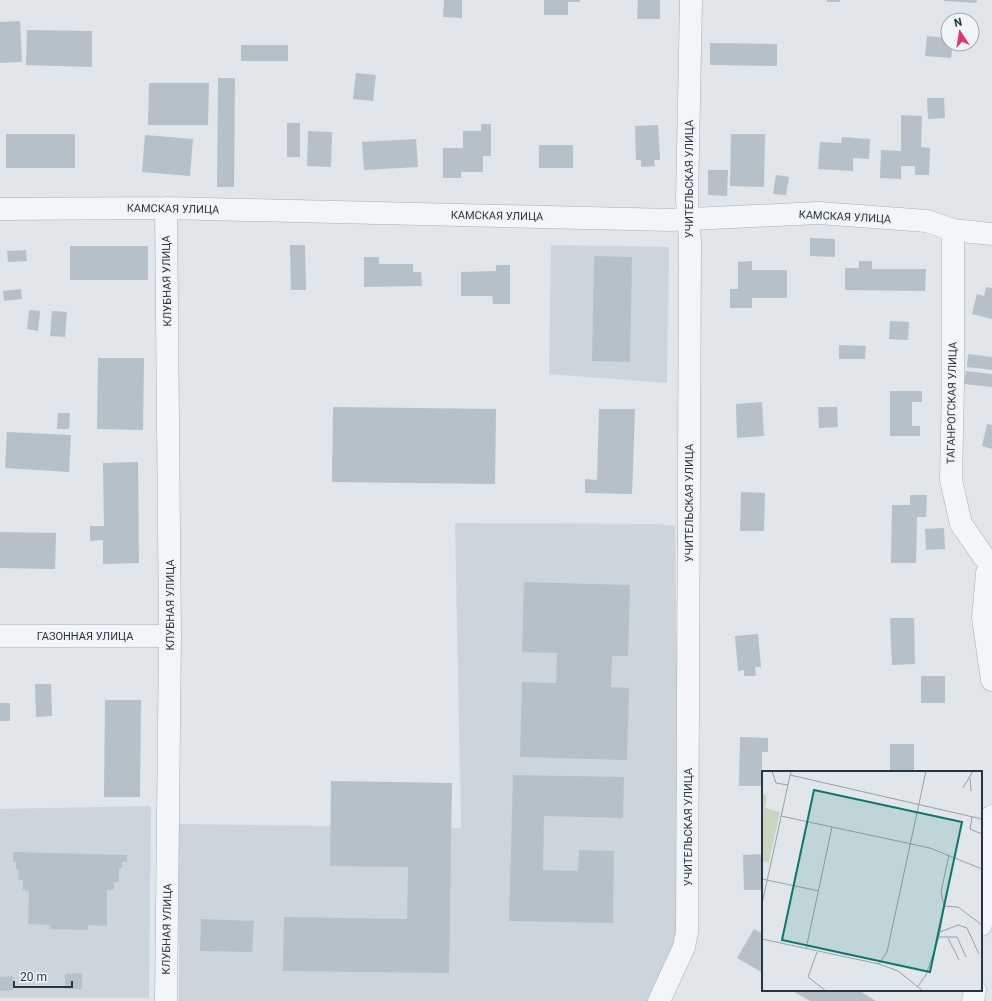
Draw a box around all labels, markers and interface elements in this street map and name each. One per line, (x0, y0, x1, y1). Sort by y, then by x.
north arrow (940, 12, 980, 52)
text: N (953, 15, 963, 30)
street label: УЧИТЕЛЬСКАЯ УЛИЦА (683, 119, 696, 238)
street label: КАМСКАЯ УЛИЦА (127, 202, 220, 216)
street label: КАМСКАЯ УЛИЦА (798, 208, 892, 226)
street label: КАМСКАЯ УЛИЦА (451, 209, 544, 223)
street label: КЛУБНАЯ УЛИЦА (160, 235, 174, 327)
street label: ТАГАНРОГСКАЯ УЛИЦА (944, 341, 960, 464)
street label: УЧИТЕЛЬСКАЯ УЛИЦА (683, 443, 696, 562)
street label: КЛУБНАЯ УЛИЦА (164, 559, 177, 651)
street label: ГАЗОННАЯ УЛИЦА (37, 630, 134, 643)
street label: УЧИТЕЛЬСКАЯ УЛИЦА (682, 767, 695, 886)
inset map (762, 771, 982, 991)
street label: КЛУБНАЯ УЛИЦА (160, 883, 174, 975)
scale bar (14, 963, 72, 989)
text: 20 m (20, 970, 47, 984)

